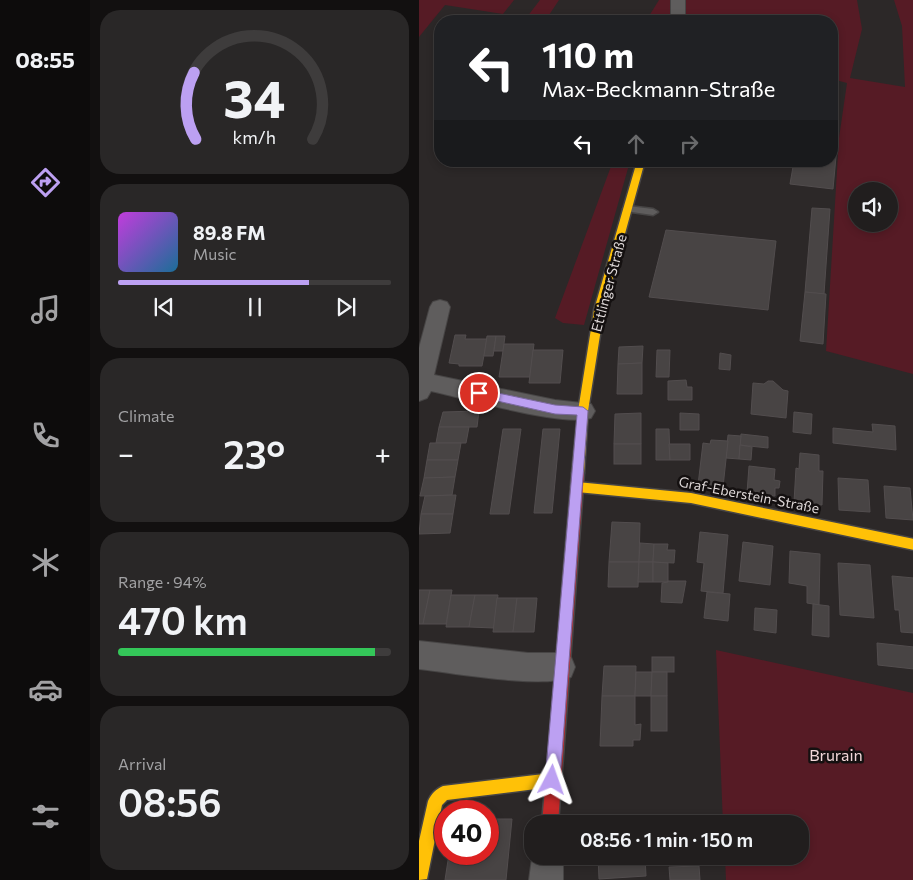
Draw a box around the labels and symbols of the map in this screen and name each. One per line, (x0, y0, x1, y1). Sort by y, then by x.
street label: Ettlinger Straße (587, 232, 630, 334)
pin (458, 372, 500, 414)
street label: Graf-Eberstein-Straße (677, 473, 821, 516)
park label: Brurain (809, 745, 863, 764)
position arrow (525, 753, 577, 805)
speed limit sign: 40 (434, 800, 499, 865)

